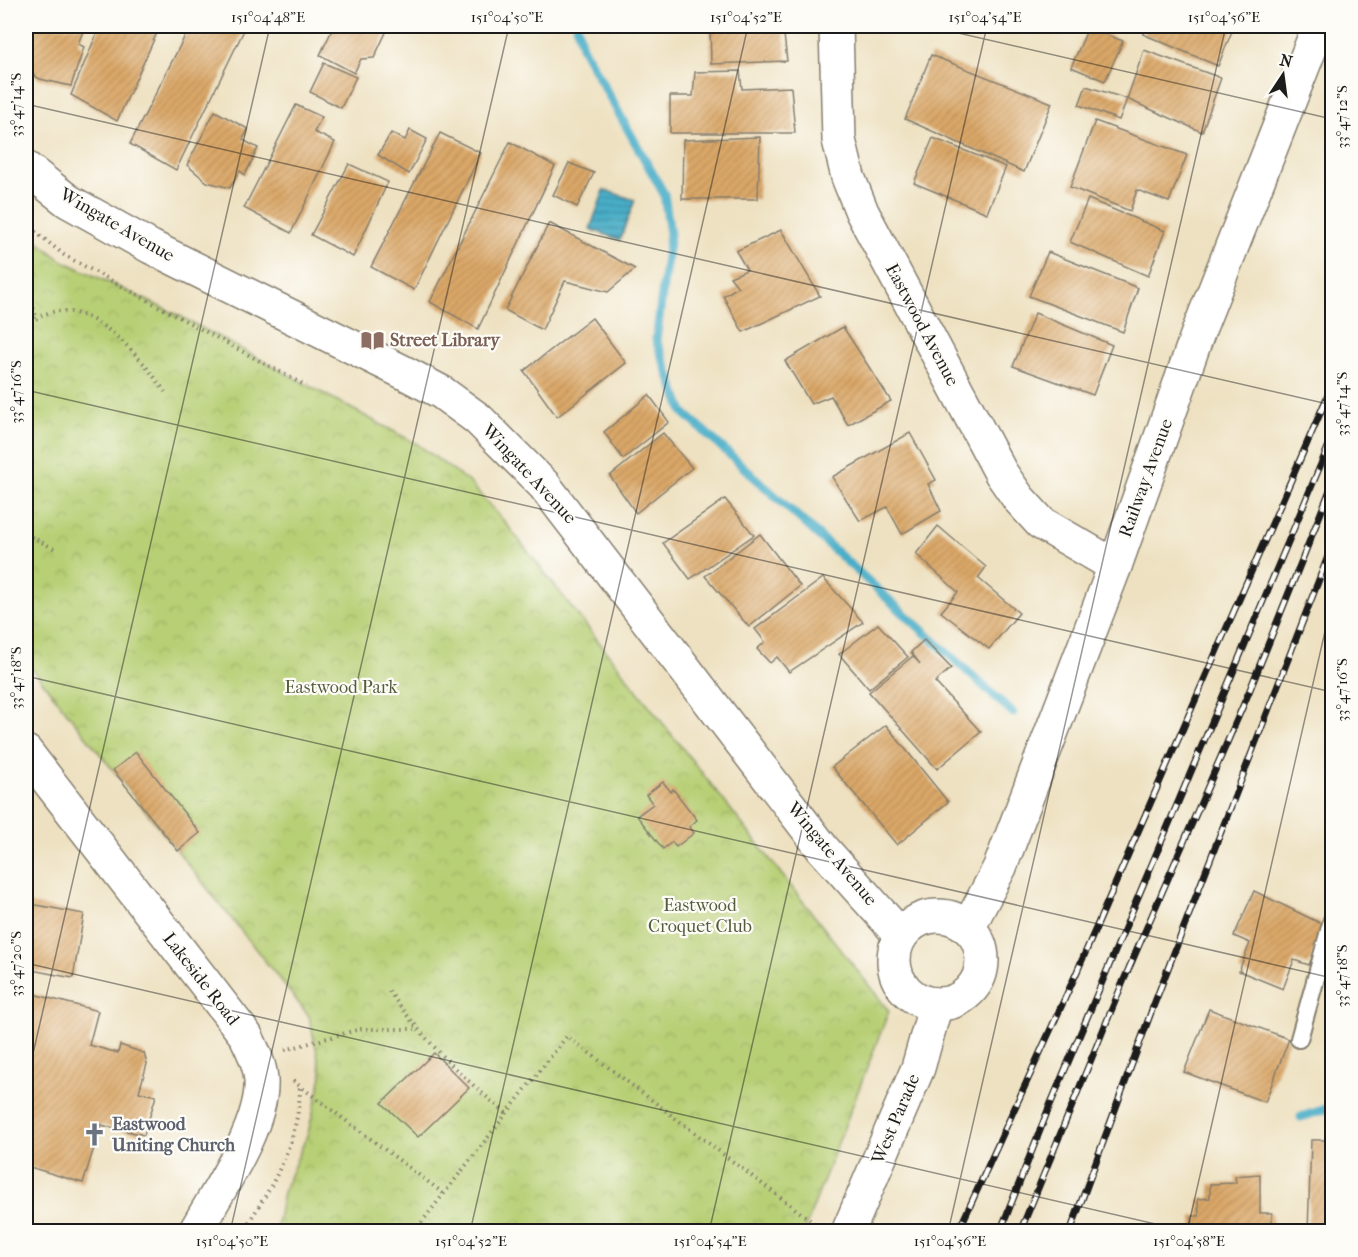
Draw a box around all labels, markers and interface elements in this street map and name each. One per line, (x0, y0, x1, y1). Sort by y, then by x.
text: 151°04'48"E (231, 8, 305, 26)
text: 151°04'50"E (471, 8, 543, 26)
text: 151°04'52"E (710, 8, 782, 26)
text: 151°04'54"E (948, 8, 1022, 26)
text: 151°04'56"E (1188, 8, 1260, 26)
north arrow (1253, 45, 1313, 105)
text: N (1278, 50, 1295, 72)
text: 33°47'14"S (7, 73, 25, 137)
text: 33°47'12"S (1333, 85, 1351, 149)
street label: Wingate Avenue (55, 183, 178, 266)
street label: Eastwood Avenue (881, 260, 963, 390)
library icon: Street Library (359, 327, 385, 353)
place label: Street Library (390, 330, 501, 351)
text: 33°47'16"S (7, 360, 25, 424)
text: 33°47'14"S (1333, 372, 1351, 436)
street label: Railway Avenue (1115, 416, 1177, 540)
street label: Wingate Avenue (477, 419, 581, 528)
text: 33°47'18"S (7, 646, 25, 710)
text: 33°47'16"S (1333, 658, 1351, 722)
park label: Eastwood Park (284, 677, 398, 698)
street label: Wingate Avenue (782, 797, 881, 910)
park label: Eastwood Croquet Club (648, 895, 752, 937)
street label: Lakeside Road (158, 929, 244, 1030)
text: 33°47'20"S (7, 931, 25, 997)
text: 33°47'18"S (1333, 944, 1351, 1008)
street label: West Parade (867, 1071, 924, 1168)
place label: Eastwood Uniting Church (111, 1114, 236, 1156)
church icon: Eastwood Uniting Church (81, 1121, 107, 1147)
text: 151°04'50"E (196, 1232, 268, 1250)
text: 151°04'52"E (435, 1232, 507, 1250)
text: 151°04'54"E (673, 1232, 747, 1250)
text: 151°04'56"E (914, 1232, 986, 1250)
text: 151°04'58"E (1153, 1232, 1225, 1250)

